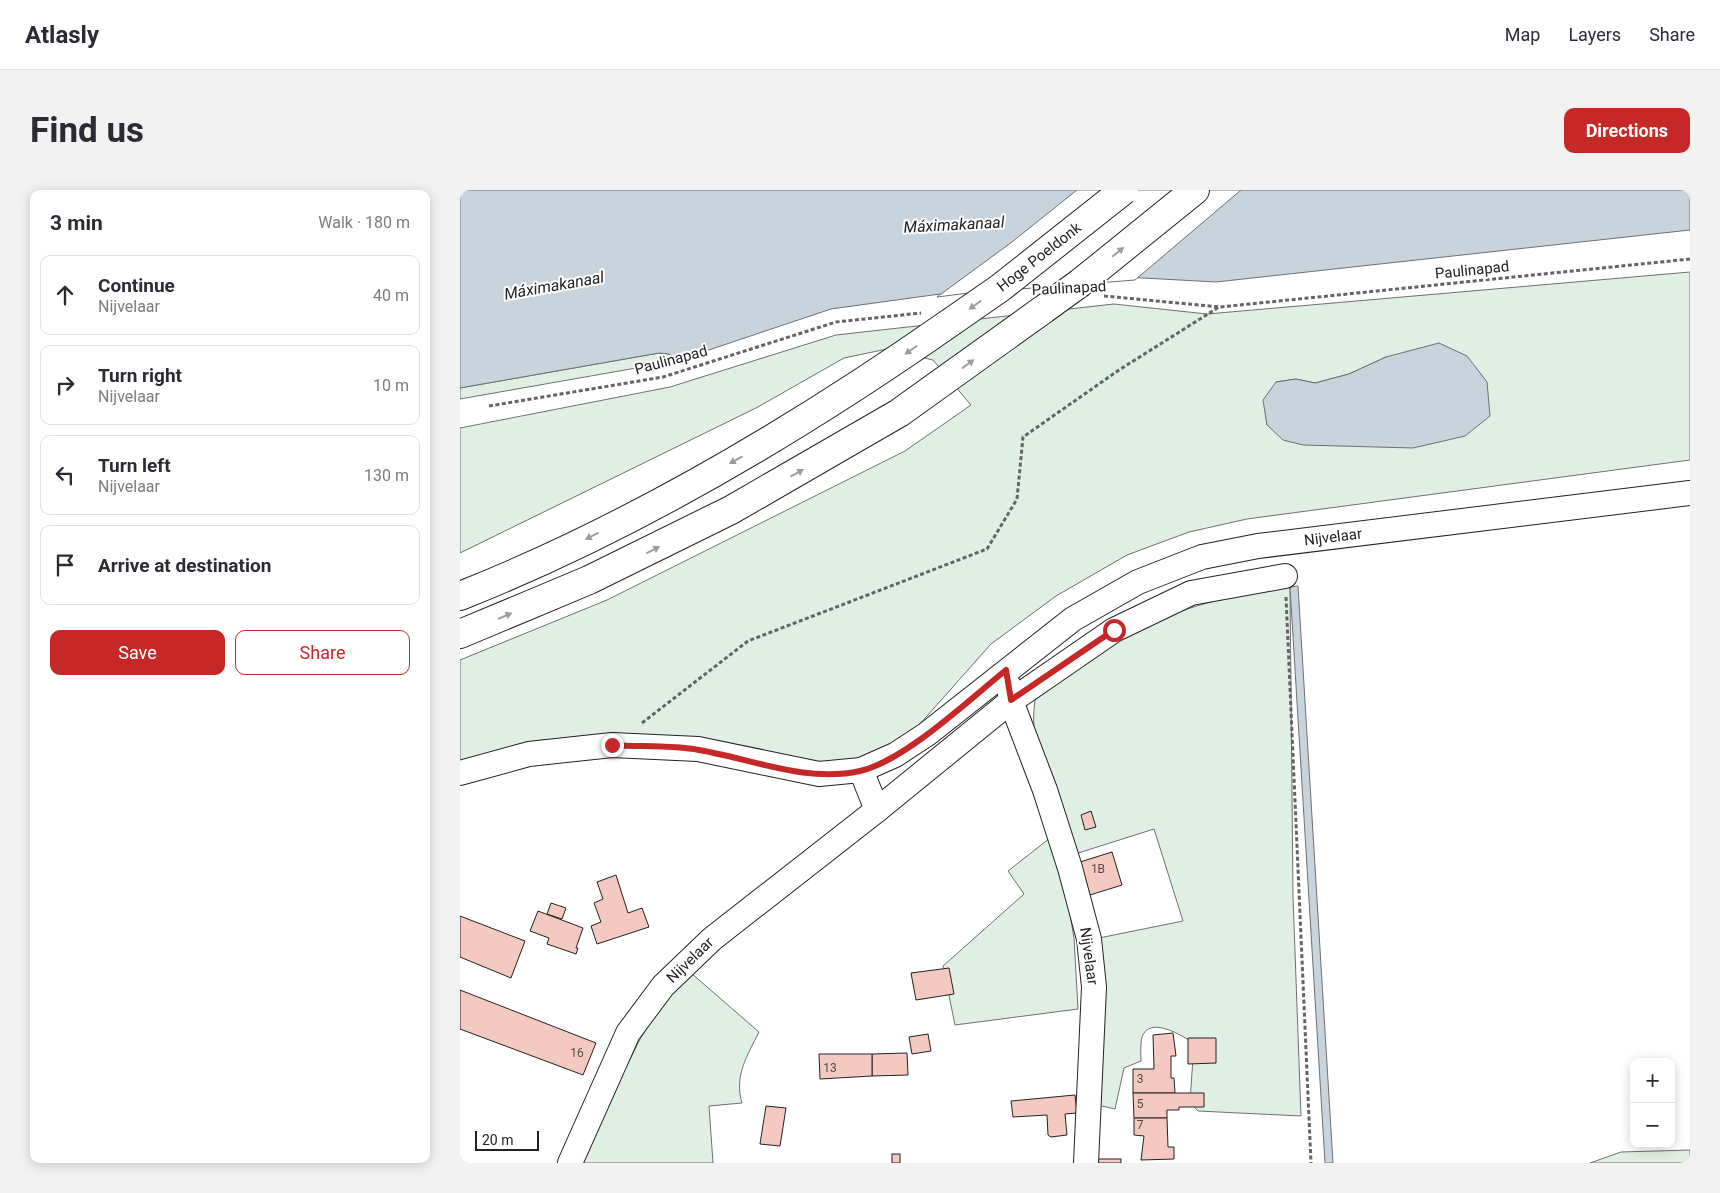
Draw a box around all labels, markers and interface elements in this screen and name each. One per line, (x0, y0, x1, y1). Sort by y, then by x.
text: Atlasly (25, 21, 99, 49)
text: Map (1505, 24, 1540, 45)
text: Layers (1568, 24, 1621, 45)
text: Share (1649, 24, 1695, 45)
button: Directions (1564, 108, 1690, 153)
text: Find us (30, 110, 144, 151)
text: 3 min (50, 211, 103, 235)
water label: Máximakanaal (903, 212, 1005, 237)
text: Walk · 180 m (318, 213, 410, 232)
street label: Hoge Poeldonk (993, 218, 1085, 295)
one-way arrow (1112, 247, 1125, 258)
street label: Paulinapad (1434, 257, 1510, 283)
water label: Máximakanaal (503, 267, 606, 304)
text: Continue (98, 274, 175, 297)
street label: Paulinapad (1031, 277, 1107, 299)
icon: ahead (51, 281, 79, 309)
text: 40 m (373, 286, 409, 305)
text: Nijvelaar (98, 297, 160, 316)
one-way arrow (968, 300, 982, 310)
street label: Paulinapad (633, 342, 709, 378)
one-way arrow (904, 345, 918, 355)
one-way arrow (961, 359, 974, 369)
text: Turn right (98, 364, 182, 387)
icon: right (51, 371, 79, 399)
text: 10 m (373, 376, 409, 395)
text: Nijvelaar (98, 387, 160, 406)
text: Turn left (98, 454, 171, 477)
one-way arrow (728, 456, 743, 464)
icon: left (51, 461, 79, 489)
text: 130 m (364, 466, 409, 485)
one-way arrow (790, 469, 803, 478)
text: Nijvelaar (98, 477, 160, 496)
street label: Nijvelaar (1303, 525, 1363, 549)
one-way arrow (585, 532, 599, 540)
one-way arrow (646, 545, 661, 554)
icon: arrive (51, 551, 79, 579)
text: Arrive at destination (98, 554, 271, 577)
one-way arrow (498, 611, 512, 619)
route start (1103, 619, 1126, 642)
button: Save (50, 630, 225, 675)
button: Share (235, 630, 410, 675)
route end (601, 734, 624, 757)
house number: 1B (1091, 862, 1105, 876)
street label: Nijvelaar (1076, 926, 1102, 986)
street label: Nijvelaar (663, 933, 717, 987)
house number: 16 (570, 1046, 584, 1060)
map controls (1630, 1058, 1675, 1148)
button: + (1630, 1058, 1675, 1103)
house number: 13 (823, 1061, 837, 1075)
house number: 3 (1137, 1072, 1143, 1086)
house number: 5 (1137, 1097, 1144, 1111)
button: − (1630, 1103, 1675, 1148)
house number: 7 (1137, 1118, 1144, 1132)
scale bar (475, 1128, 539, 1151)
text: 20 m (482, 1132, 514, 1148)

